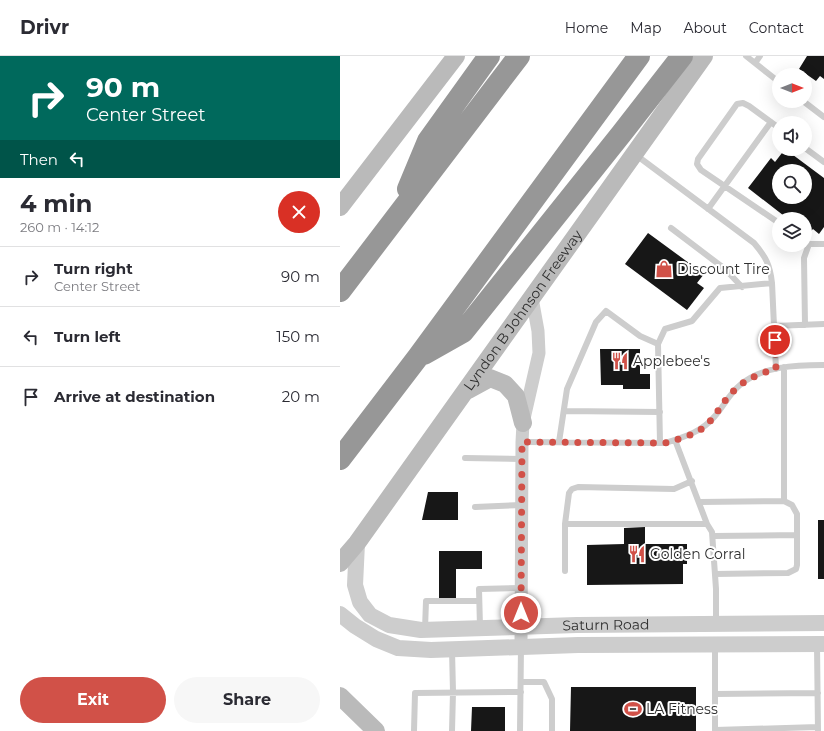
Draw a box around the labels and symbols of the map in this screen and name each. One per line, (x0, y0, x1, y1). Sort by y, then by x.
north arrow (772, 68, 812, 108)
street label: Lyndon B Johnson Freeway (459, 226, 586, 394)
shop icon: Discount Tire (654, 259, 674, 279)
place label: Discount Tire (677, 260, 770, 278)
pin (758, 323, 792, 357)
restaurant icon: Applebee's (610, 351, 630, 371)
place label: Applebee's (633, 352, 710, 370)
restaurant icon: Golden Corral (627, 544, 647, 564)
place label: Golden Corral (650, 545, 745, 563)
position arrow (500, 592, 542, 634)
street label: Saturn Road (562, 615, 650, 634)
sports icon: LA Fitness (623, 699, 643, 719)
place label: LA Fitness (646, 700, 718, 718)

